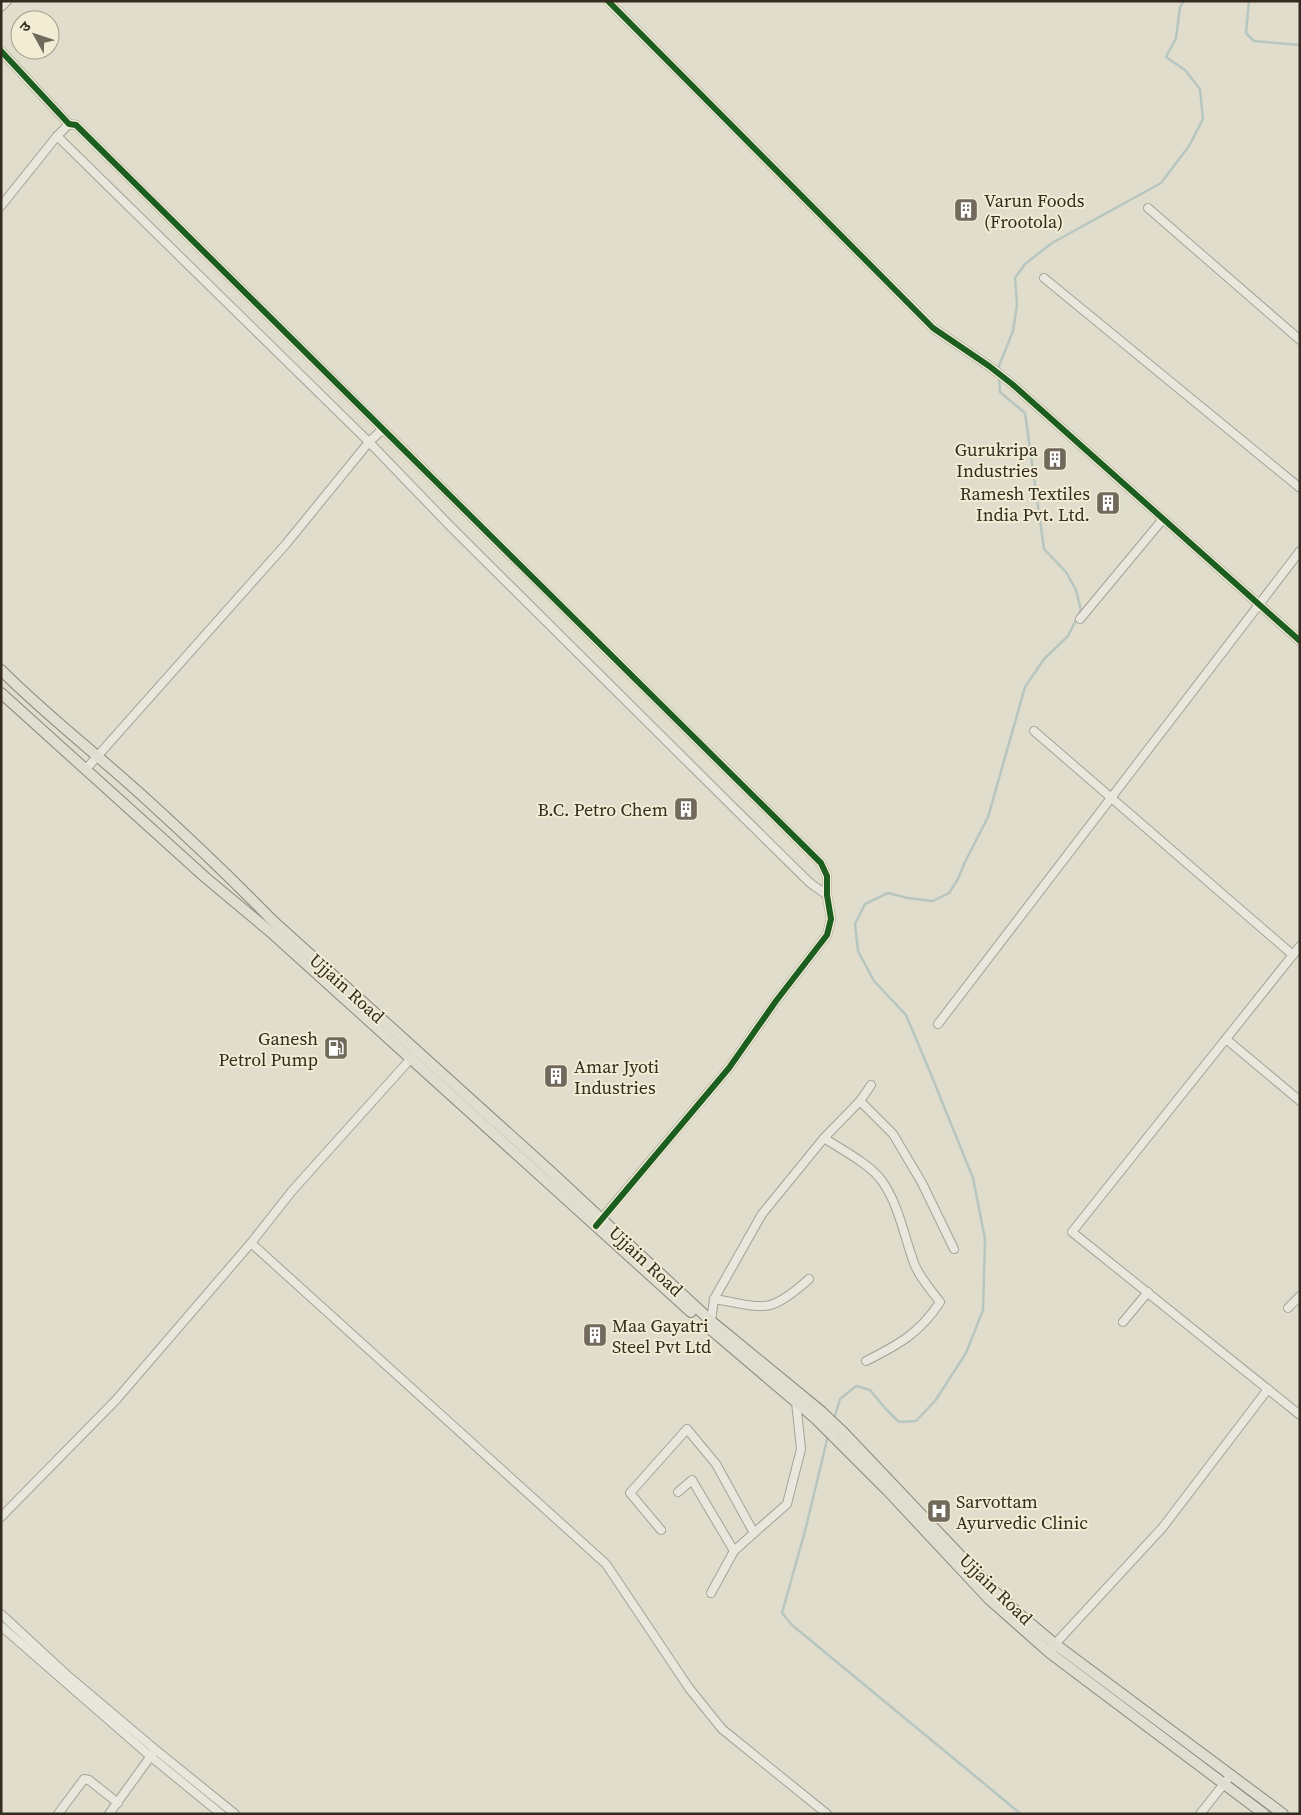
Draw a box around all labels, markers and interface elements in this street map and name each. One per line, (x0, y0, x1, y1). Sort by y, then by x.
north arrow (10, 10, 60, 60)
text: उ (15, 16, 36, 36)
place label: Varun Foods (Frootola) (984, 188, 1085, 234)
building icon: Varun Foods (Frootola) (953, 197, 979, 223)
place label: Gurukripa Industries (955, 437, 1039, 483)
building icon: Gurukripa Industries (1042, 446, 1068, 472)
place label: Ramesh Textiles India Pvt. Ltd. (960, 481, 1090, 527)
building icon: Ramesh Textiles India Pvt. Ltd. (1095, 490, 1121, 516)
building icon: B.C. Petro Chem (673, 796, 699, 822)
place label: B.C. Petro Chem (538, 797, 668, 822)
street label: Ujjain Road (304, 948, 390, 1028)
place label: Ganesh Petrol Pump (218, 1026, 318, 1072)
fuel station icon: Ganesh Petrol Pump (323, 1035, 349, 1061)
place label: Amar Jyoti Industries (574, 1054, 659, 1100)
building icon: Amar Jyoti Industries (543, 1063, 569, 1089)
street label: Ujjain Road (603, 1220, 689, 1302)
place label: Maa Gayatri Steel Pvt Ltd (612, 1313, 711, 1359)
building icon: Maa Gayatri Steel Pvt Ltd (582, 1322, 608, 1348)
place label: Sarvottam Ayurvedic Clinic (956, 1489, 1088, 1535)
hospital icon: Sarvottam Ayurvedic Clinic (926, 1498, 952, 1524)
street label: Ujjain Road (954, 1548, 1038, 1630)

